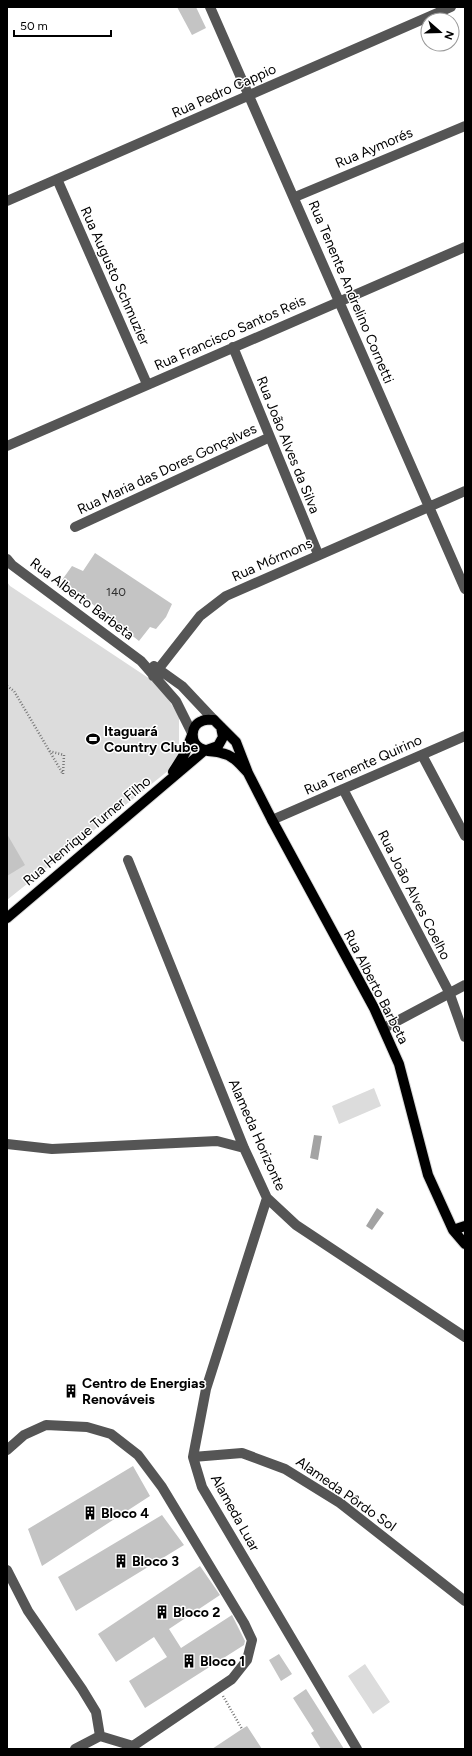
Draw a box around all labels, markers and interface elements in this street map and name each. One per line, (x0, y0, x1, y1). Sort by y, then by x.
scale bar (14, 12, 111, 38)
north arrow (420, 12, 460, 52)
text: 50 m (20, 19, 48, 33)
text: N (441, 29, 456, 41)
street label: Rua Pedro Cappio (169, 60, 279, 122)
street label: Rua Aymorés (333, 124, 415, 172)
street label: Rua Tenente Andrelino Cornetti (305, 198, 397, 386)
street label: Rua Augusto Schmuzier (77, 204, 153, 348)
street label: Rua Francisco Santos Reis (152, 292, 308, 374)
street label: Rua João Alves da Silva (253, 374, 323, 516)
street label: Rua Maria das Dores Gonçalves (75, 420, 259, 518)
street label: Rua Mórmons (229, 535, 315, 585)
street label: Rua Alberto Barbeta (27, 554, 137, 644)
house number: 140 (106, 585, 126, 599)
place label: Itaguará Country Clube (104, 723, 198, 756)
sports icon: Itaguará Country Clube (85, 731, 101, 747)
street label: Rua Tenente Quirino (301, 731, 425, 799)
street label: Rua Henrique Turner Filho (20, 773, 154, 889)
street label: Rua João Alves Coelho (374, 827, 454, 963)
street label: Rua Alberto Barbeta (340, 927, 412, 1047)
street label: Alameda Horizonte (225, 1077, 289, 1194)
place label: Centro de Energias Renováveis (82, 1375, 205, 1408)
building icon: Centro de Energias Renováveis (63, 1383, 79, 1399)
street label: Alameda Pôrdo Sol (293, 1453, 399, 1535)
street label: Alameda Luar (207, 1472, 263, 1555)
building icon: Bloco 4 (82, 1505, 98, 1521)
place label: Bloco 4 (101, 1505, 149, 1522)
building icon: Bloco 3 (113, 1553, 129, 1569)
place label: Bloco 3 (132, 1553, 179, 1570)
building icon: Bloco 2 (154, 1604, 170, 1620)
place label: Bloco 2 (173, 1604, 220, 1621)
building icon: Bloco 1 (181, 1653, 197, 1669)
place label: Bloco 1 (200, 1653, 245, 1670)

